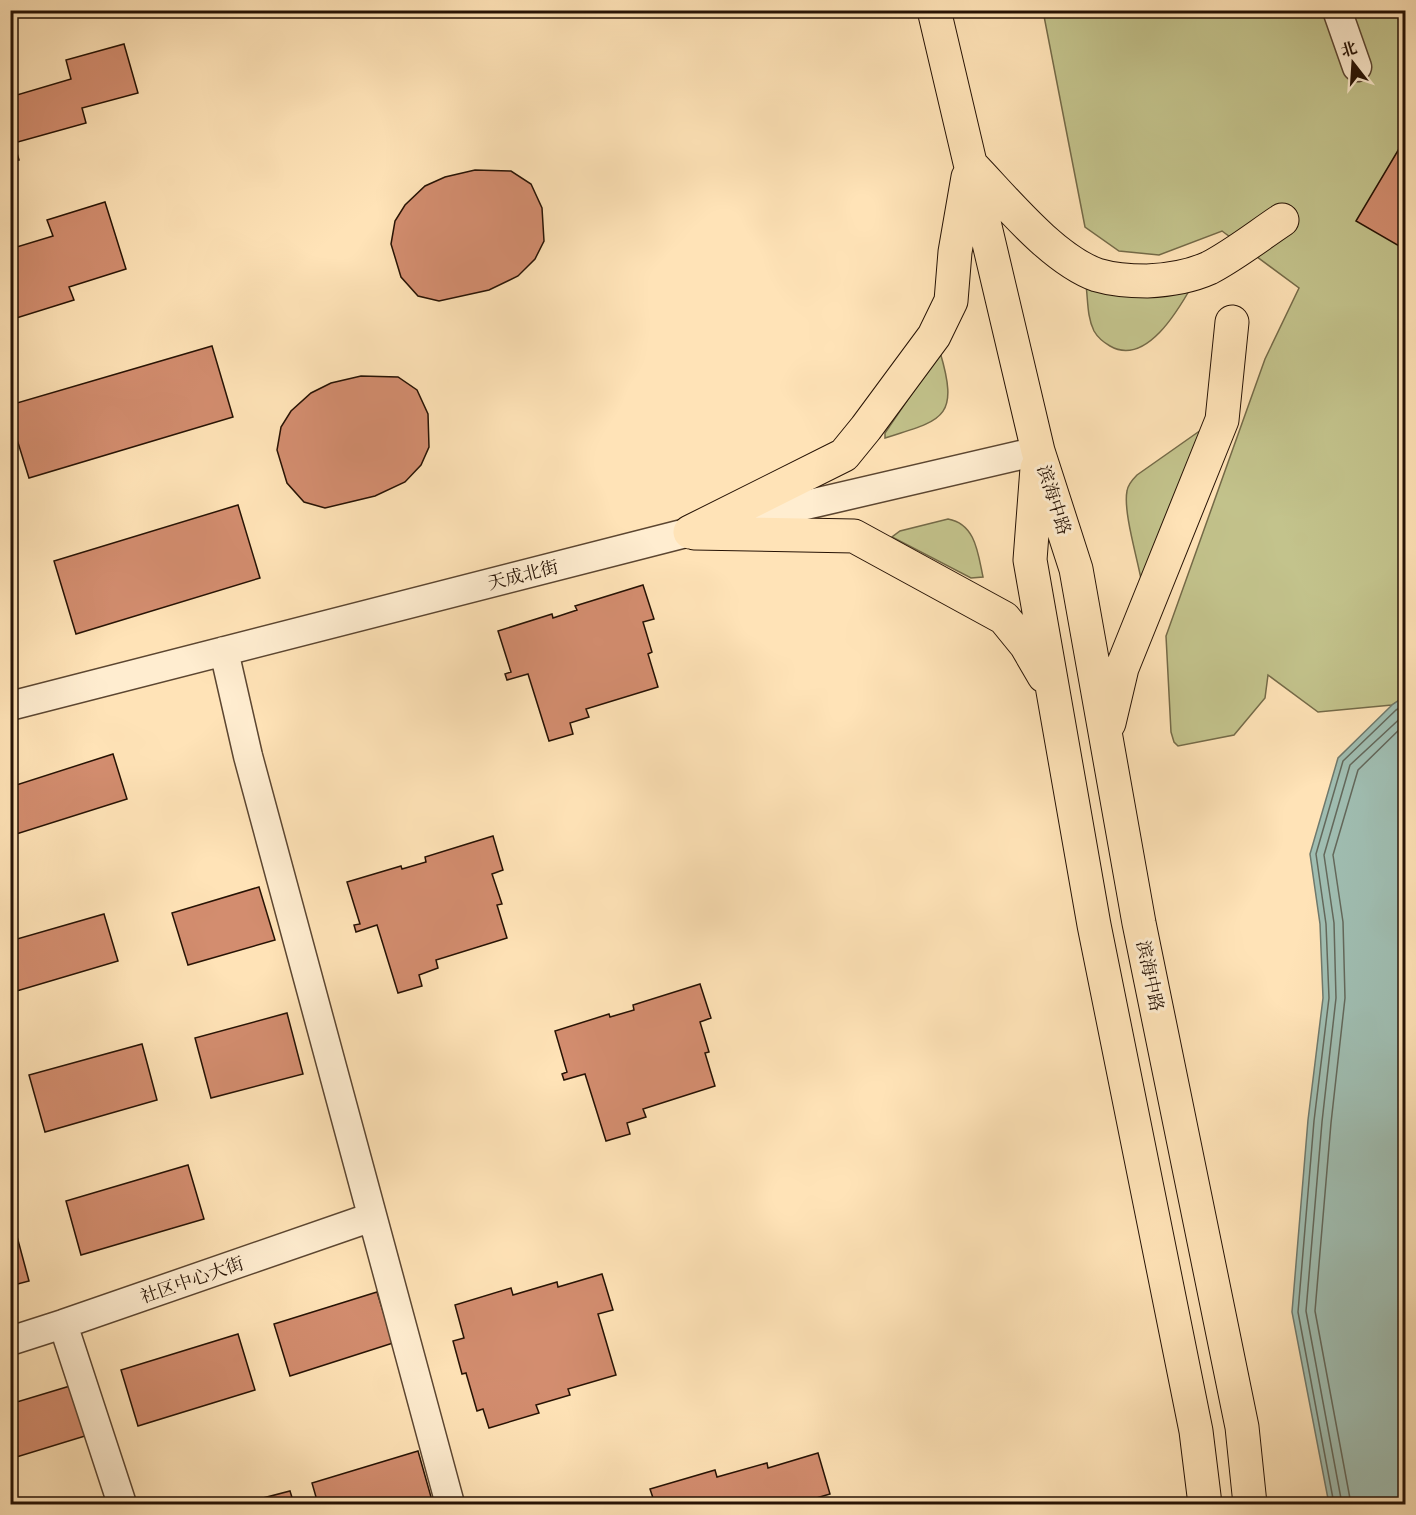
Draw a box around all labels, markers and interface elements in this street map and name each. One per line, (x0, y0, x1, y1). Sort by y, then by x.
north arrow (1323, 33, 1383, 93)
text: 北 (1338, 37, 1359, 61)
street label: 滨海中路 (1032, 462, 1076, 538)
street label: 天成北街 (485, 556, 561, 594)
street label: 滨海中路 (1132, 938, 1168, 1014)
street label: 社区中心大街 (137, 1252, 247, 1308)

